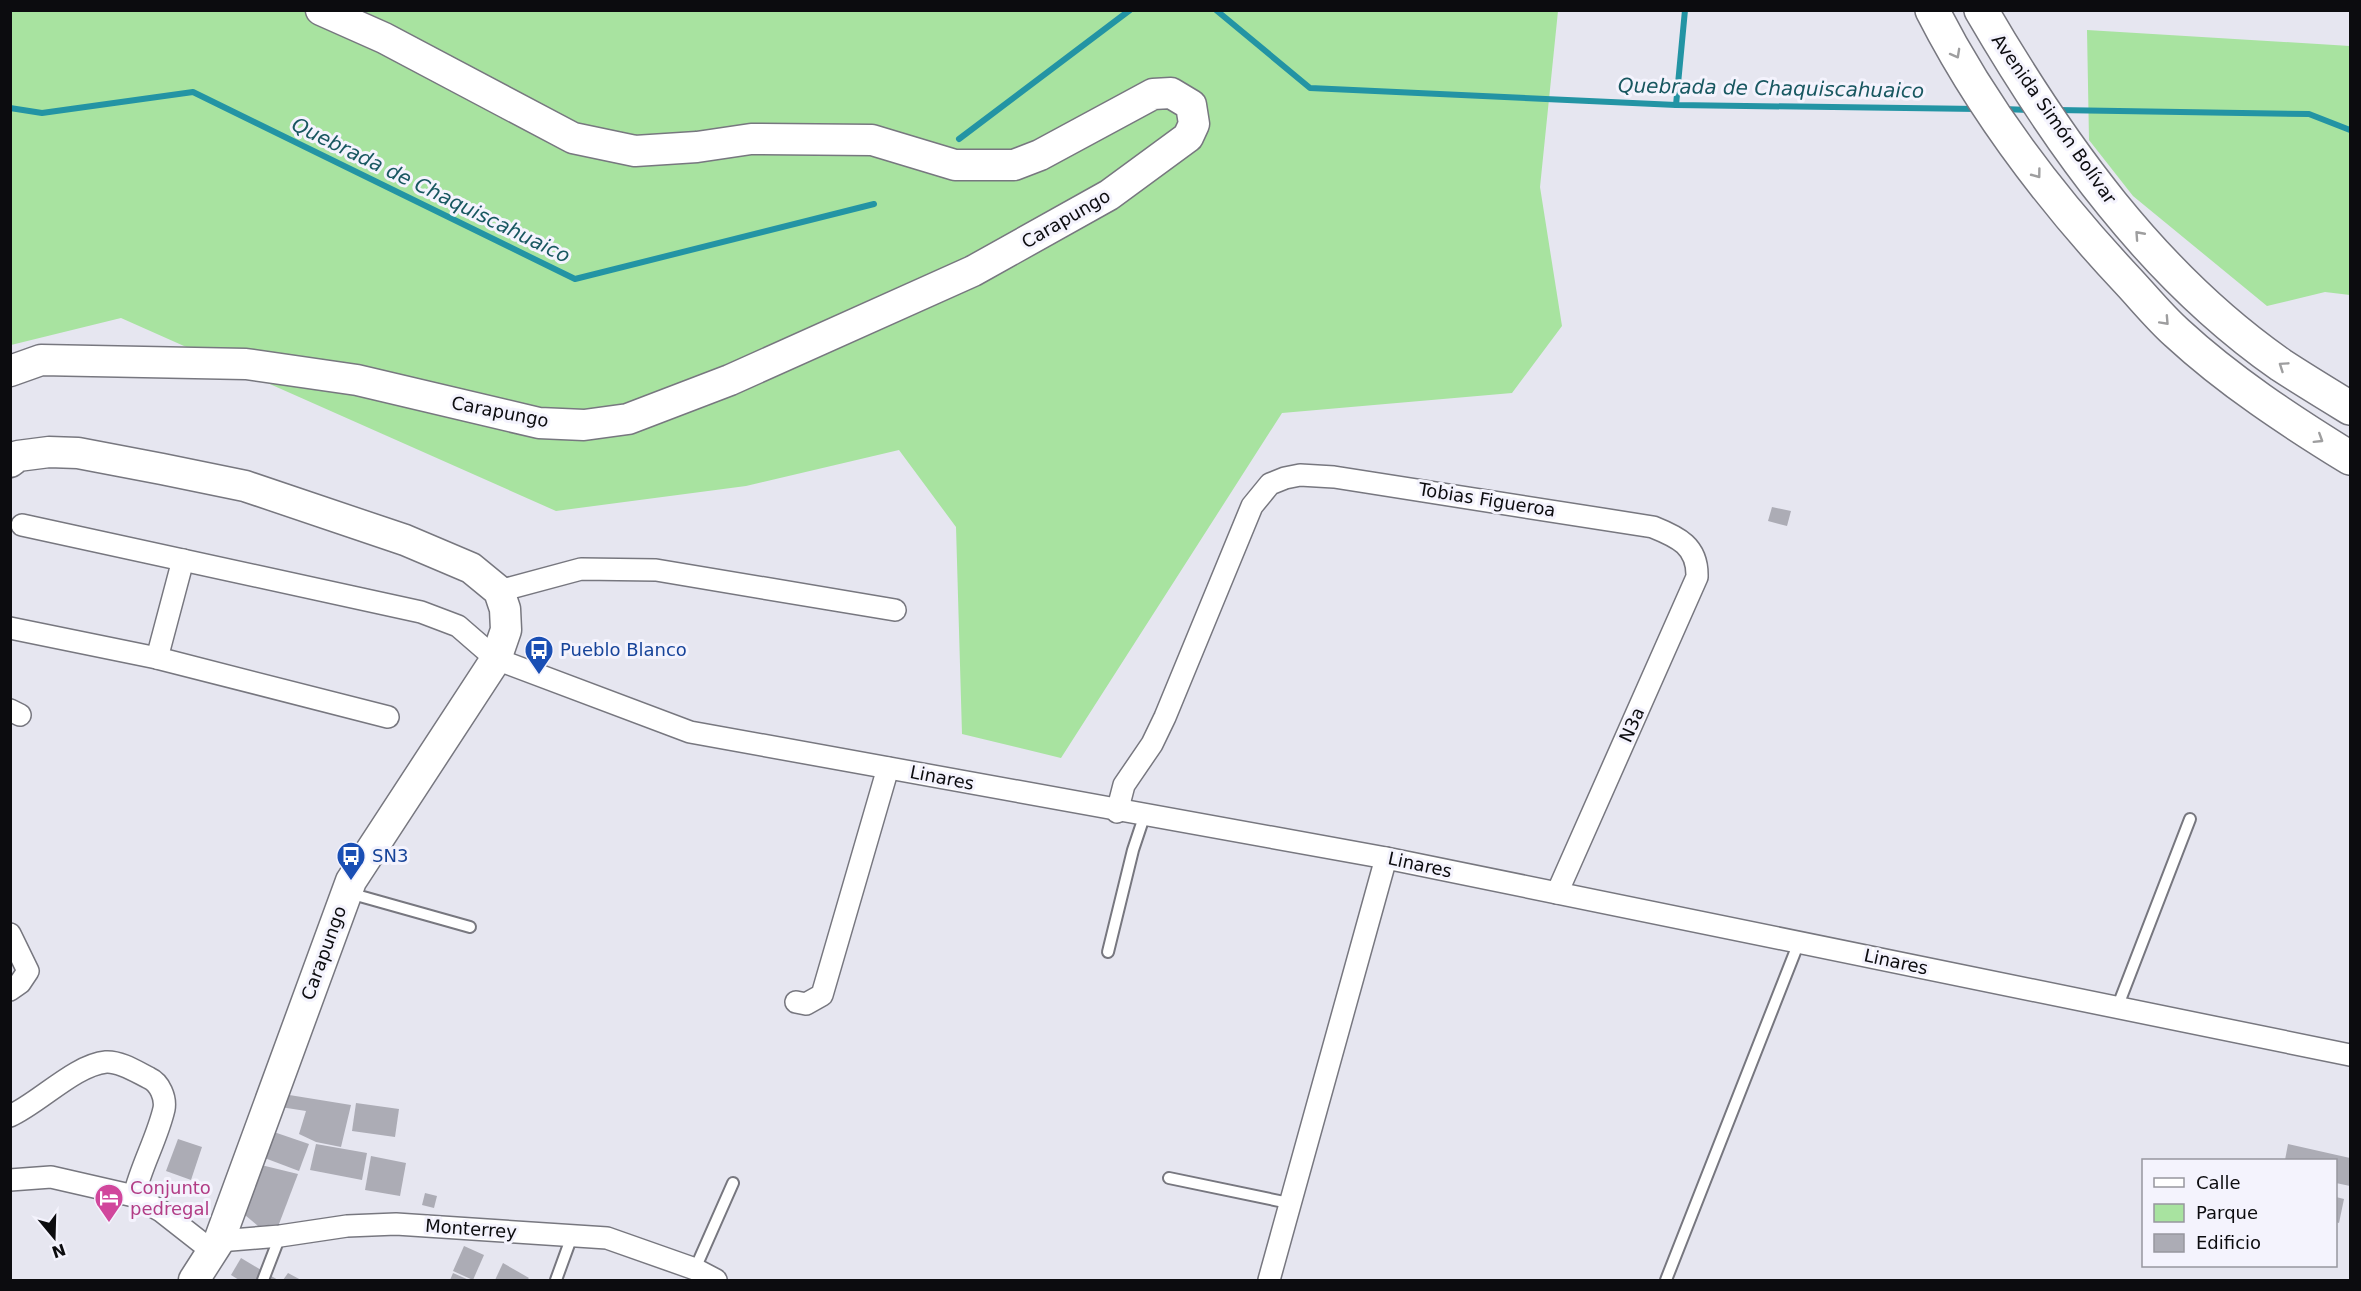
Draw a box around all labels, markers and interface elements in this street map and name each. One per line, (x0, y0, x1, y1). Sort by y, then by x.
street label: Avenida Simón Bolívar (1988, 30, 2121, 208)
one-way arrow (1949, 48, 1960, 58)
water label: Quebrada de Chaquiscahuaico (1618, 73, 1924, 103)
water label: Quebrada de Chaquiscahuaico (288, 112, 574, 268)
one-way arrow (2030, 167, 2041, 178)
street label: Carapungo (1018, 185, 1114, 252)
one-way arrow (2135, 232, 2146, 242)
one-way arrow (2158, 314, 2169, 324)
one-way arrow (2279, 362, 2290, 373)
street label: Carapungo (450, 392, 551, 431)
one-way arrow (2313, 432, 2323, 444)
street label: Tobias Figueroa (1416, 478, 1557, 521)
bus stop icon: Pueblo Blanco (523, 634, 555, 676)
place label: Pueblo Blanco (560, 639, 687, 660)
street label: N3a (1615, 704, 1648, 745)
street label: Linares (908, 761, 976, 794)
bus stop icon: SN3 (335, 840, 367, 882)
place label: SN3 (372, 845, 408, 866)
street label: Linares (1386, 847, 1454, 882)
street label: Carapungo (297, 903, 350, 1003)
street label: Linares (1862, 944, 1930, 979)
legend (2142, 1159, 2337, 1267)
text: Calle (2196, 1172, 2241, 1193)
place label: Conjunto pedregal (130, 1177, 211, 1219)
hotel icon: Conjunto pedregal (93, 1182, 125, 1224)
text: Parque (2196, 1202, 2258, 1223)
north arrow (24, 1207, 84, 1267)
street label: Monterrey (424, 1215, 518, 1242)
text: Edificio (2196, 1232, 2261, 1253)
text: N (49, 1240, 68, 1262)

